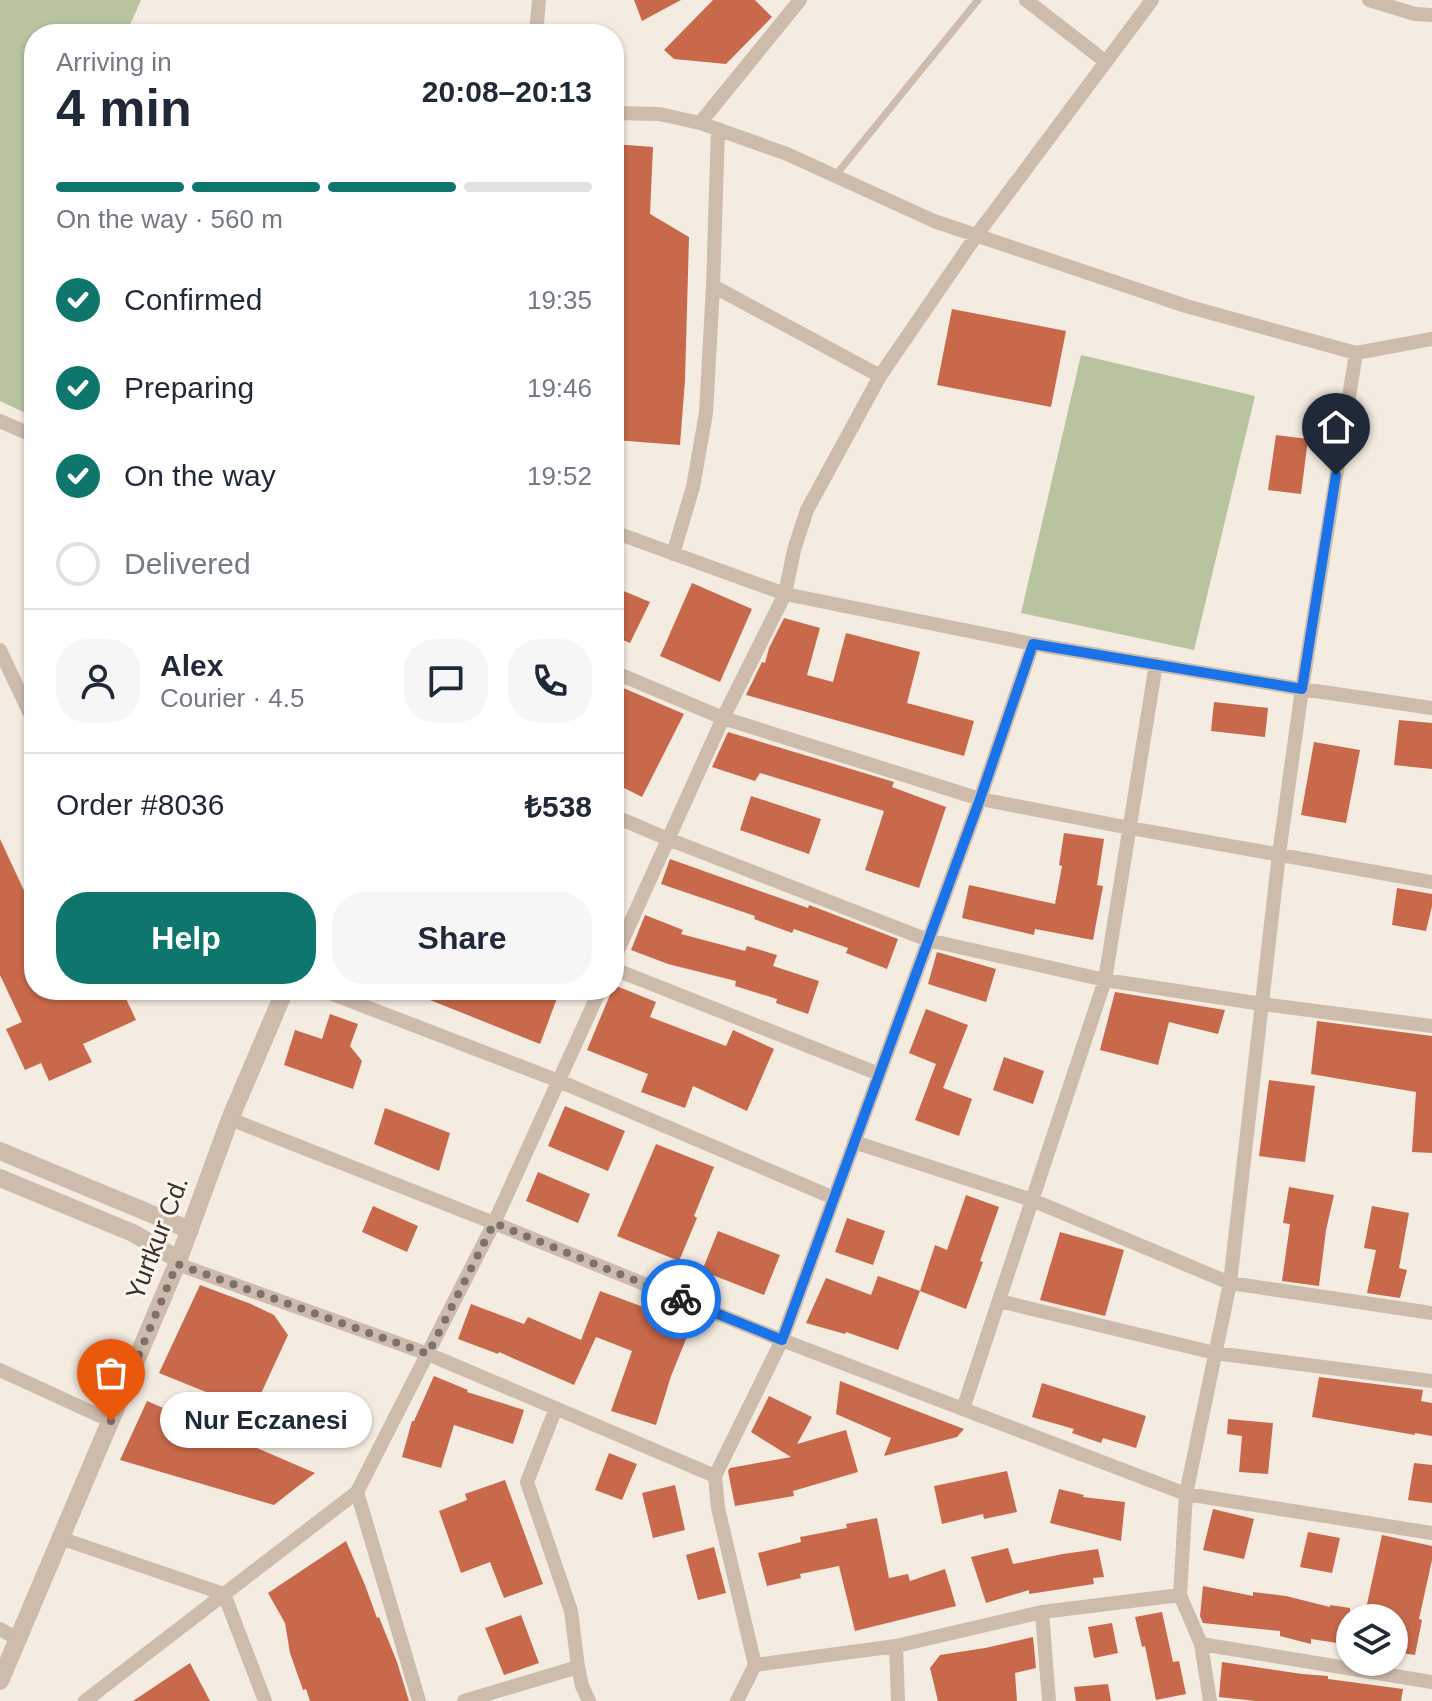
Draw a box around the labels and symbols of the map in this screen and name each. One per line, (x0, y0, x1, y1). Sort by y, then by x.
pin (1302, 393, 1370, 475)
street label: Yurtkur Cd. (120, 1172, 194, 1304)
courier (641, 1259, 721, 1339)
pin (77, 1339, 145, 1421)
callout: Nur Eczanesi (159, 1393, 371, 1449)

